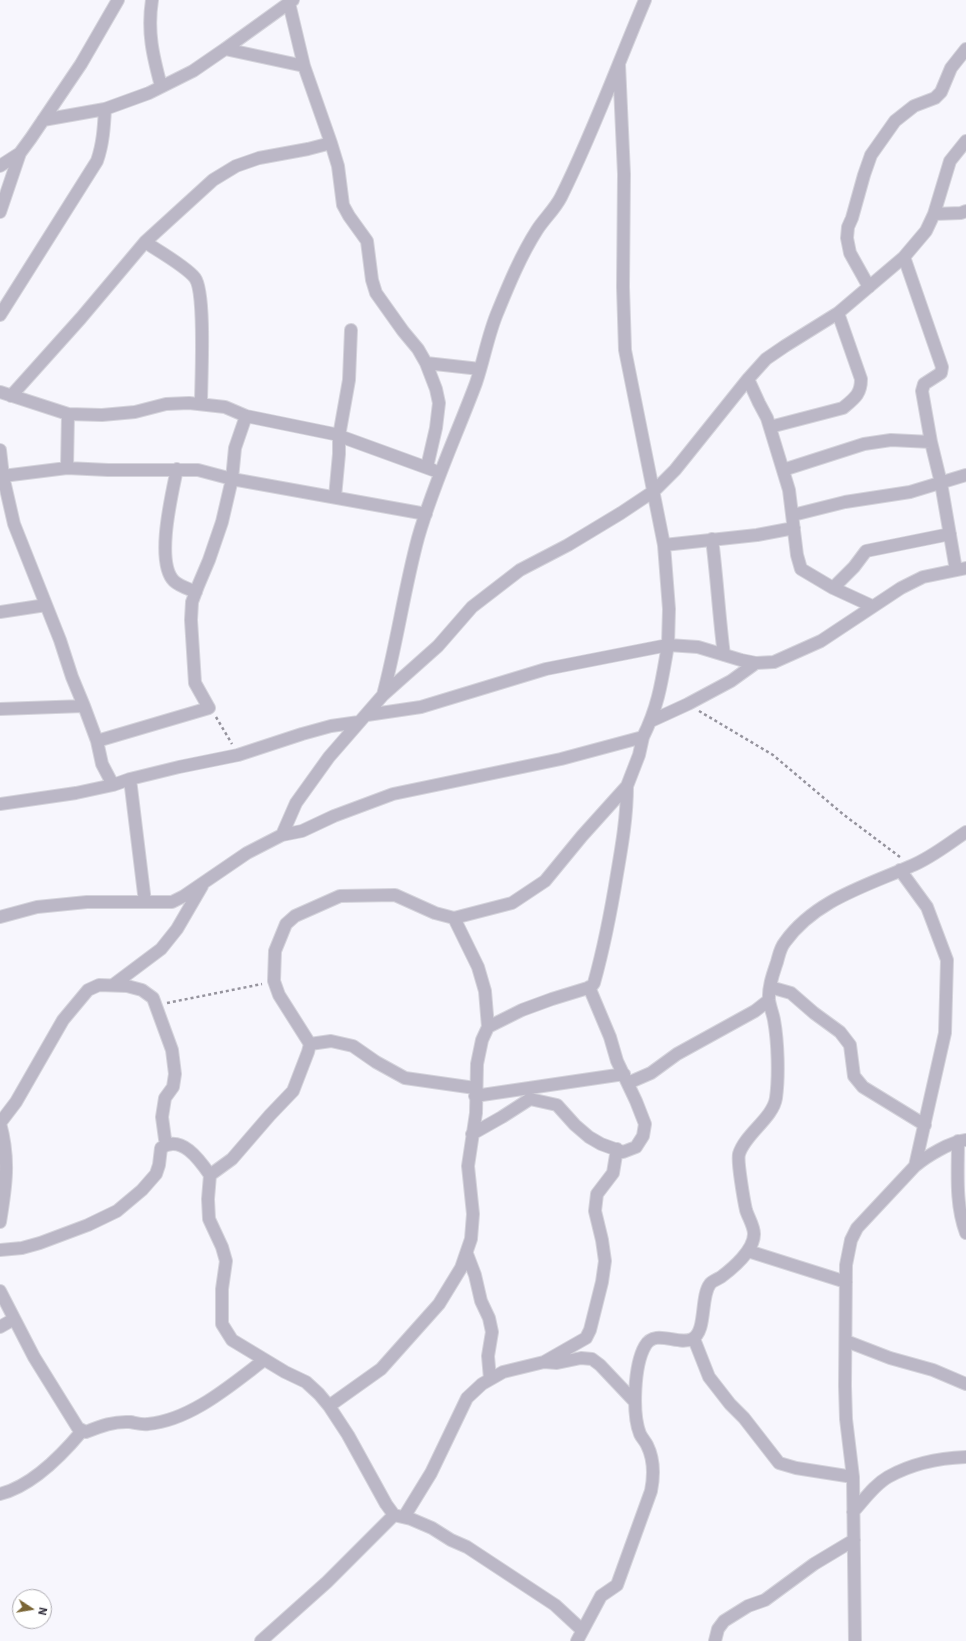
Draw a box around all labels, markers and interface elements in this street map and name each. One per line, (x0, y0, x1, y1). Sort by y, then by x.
north arrow (12, 1589, 52, 1629)
text: N (35, 1606, 50, 1617)

